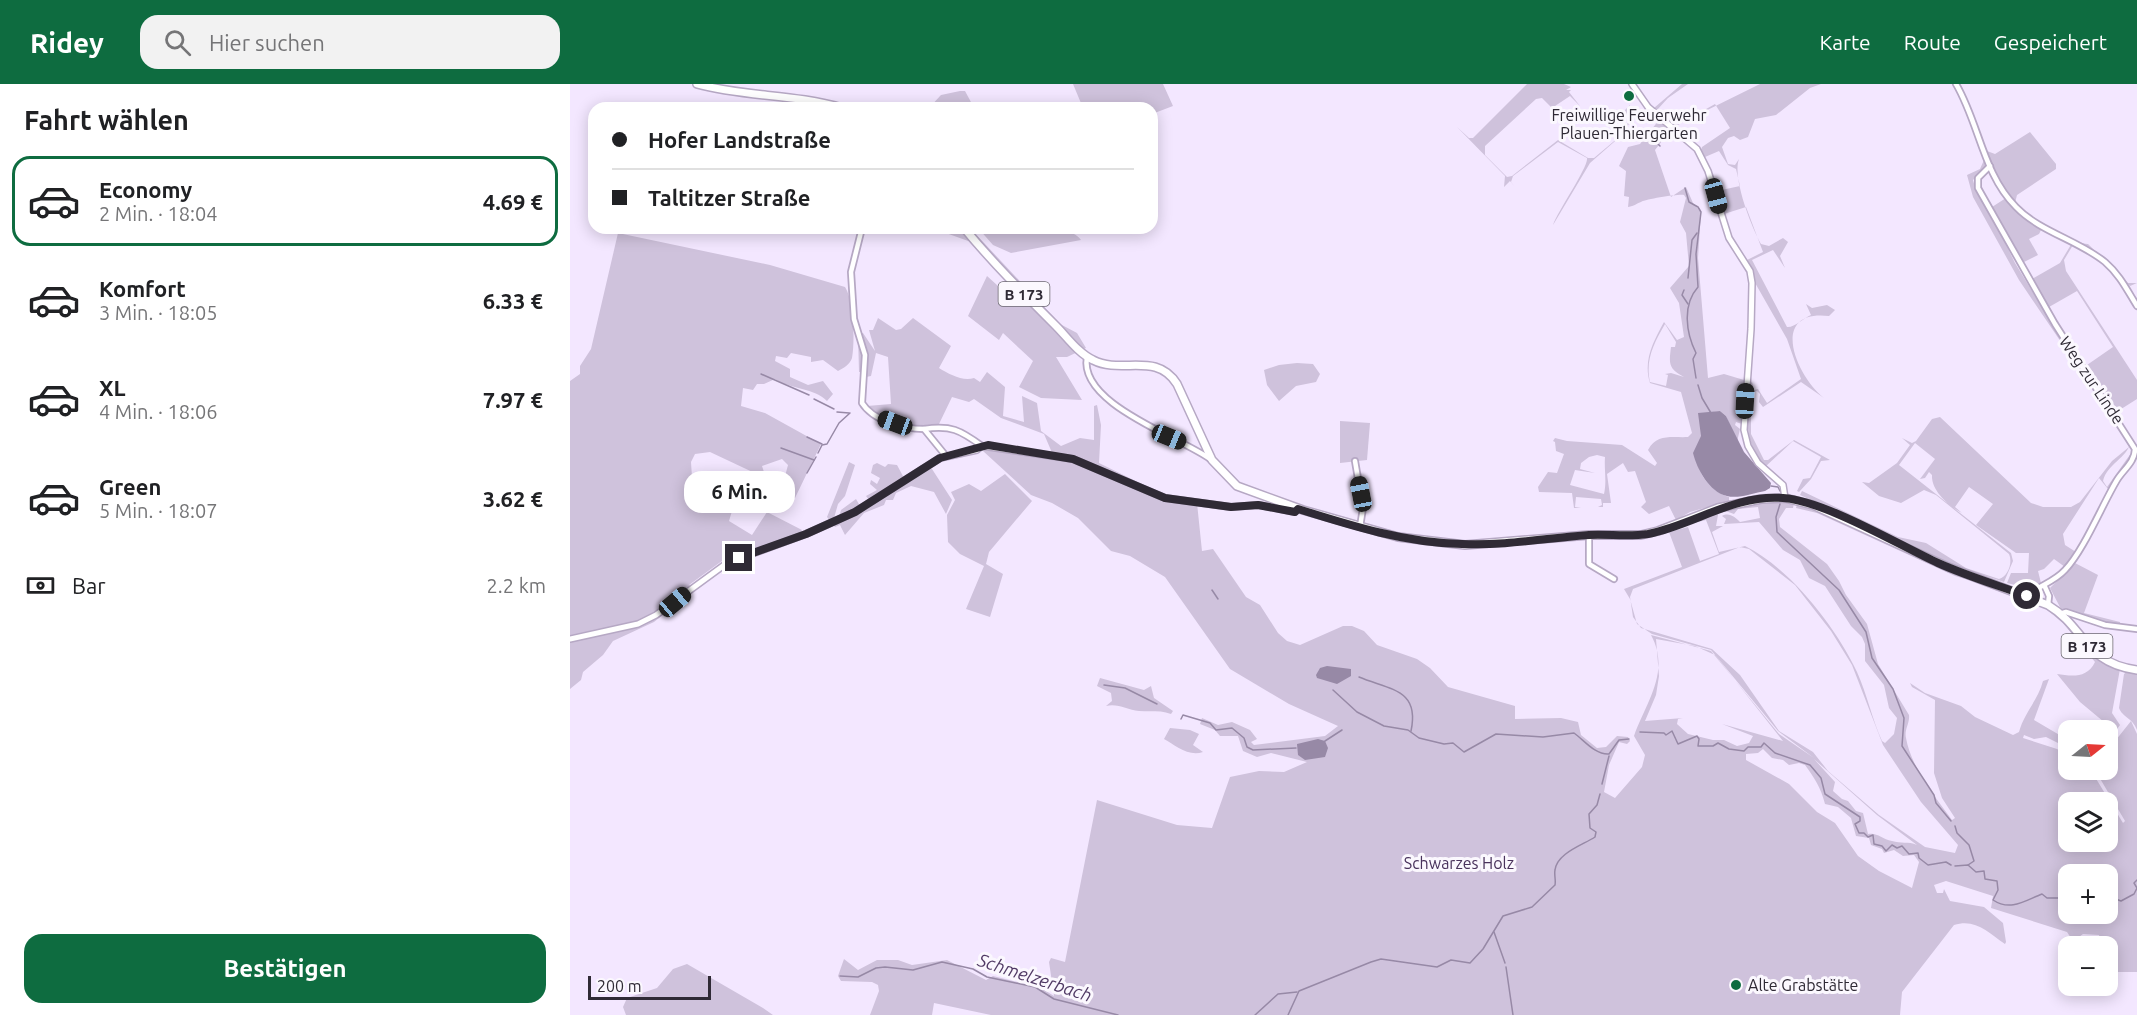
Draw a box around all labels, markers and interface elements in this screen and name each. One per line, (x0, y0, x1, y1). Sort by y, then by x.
search box (140, 15, 560, 69)
icon: search (161, 26, 194, 59)
text: Ridey (30, 27, 104, 58)
text: Hier suchen (209, 30, 325, 55)
text: Karte (1819, 30, 1871, 54)
text: Route (1904, 30, 1961, 54)
text: Gespeichert (1994, 30, 2107, 54)
marker: Freiwillige Feuerwehr Plauen-Thiergarten (1622, 89, 1636, 103)
text: Fahrt wählen (24, 105, 189, 135)
place label: Freiwillige Feuerwehr Plauen-Thiergarten (1551, 106, 1707, 142)
text: Hofer Landstraße (648, 127, 831, 152)
icon: car (27, 174, 81, 228)
car (1703, 176, 1729, 216)
text: Economy (99, 177, 192, 202)
text: Taltitzer Straße (648, 185, 811, 210)
text: 4.69 € (483, 189, 543, 214)
text: 2 Min. · 18:04 (99, 202, 218, 225)
icon: car (27, 273, 81, 327)
text: Komfort (99, 276, 186, 301)
road number: B 173 (998, 282, 1050, 306)
text: 6.33 € (483, 288, 543, 313)
text: 3 Min. · 18:05 (99, 301, 218, 324)
street label: Weg zur Linde (2056, 333, 2128, 427)
icon: car (27, 372, 81, 426)
text: XL (99, 375, 126, 400)
car (1735, 383, 1755, 419)
text: 7.97 € (483, 387, 543, 412)
text: 4 Min. · 18:06 (99, 400, 218, 423)
car (875, 408, 915, 438)
car (1149, 422, 1189, 452)
icon: car (27, 471, 81, 525)
callout: 6 Min. (684, 471, 795, 513)
text: Green (99, 474, 161, 499)
car (1349, 475, 1373, 513)
text: 6 Min. (712, 480, 768, 503)
text: 3.62 € (483, 486, 543, 511)
text: 5 Min. · 18:07 (99, 499, 218, 522)
route end (725, 544, 752, 571)
icon: cash (24, 569, 57, 602)
text: Bar (72, 573, 106, 598)
text: 2.2 km (487, 574, 546, 597)
route start (2013, 582, 2040, 609)
car (655, 584, 695, 620)
road number: B 173 (2062, 634, 2113, 658)
north arrow (2058, 720, 2118, 780)
map controls (2058, 720, 2118, 996)
button: layers (2058, 792, 2118, 852)
park label: Schwarzes Holz (1404, 854, 1514, 872)
button: + (2058, 864, 2118, 924)
button: Bestätigen (24, 934, 546, 1003)
button: − (2058, 936, 2118, 996)
water label: Schmelzerbach (975, 949, 1095, 1005)
scale bar (588, 973, 711, 1000)
place label: Alte Grabstätte (1748, 976, 1858, 994)
text: 200 m (597, 977, 642, 995)
marker: Alte Grabstätte (1729, 978, 1743, 992)

